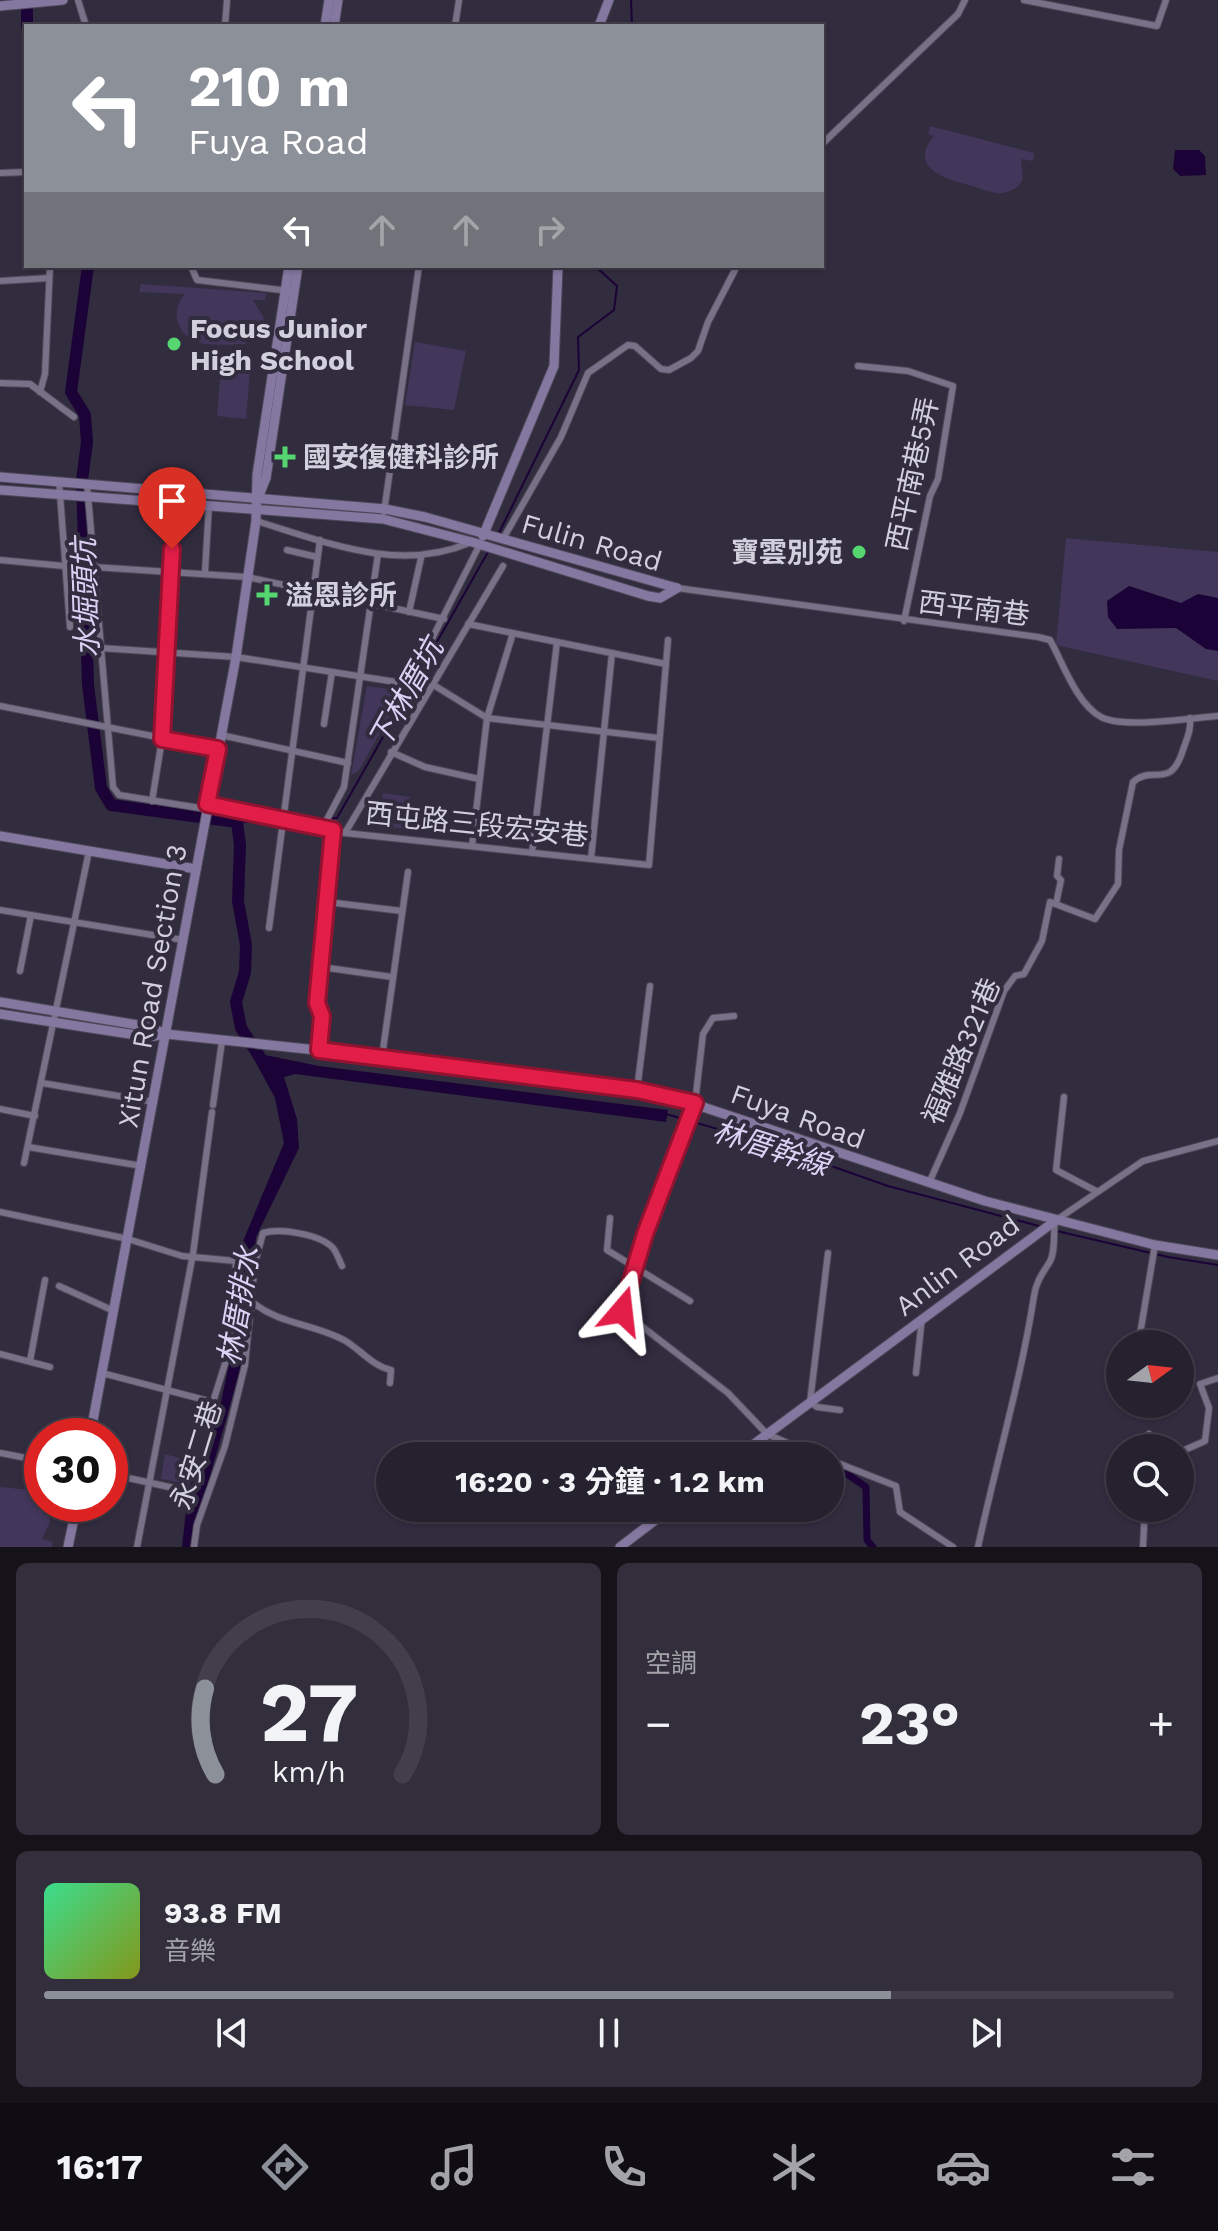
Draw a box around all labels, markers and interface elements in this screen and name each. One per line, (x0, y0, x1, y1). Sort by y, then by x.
text: 210 m (188, 54, 350, 120)
icon: left (56, 56, 160, 160)
text: Fuya Road (188, 121, 368, 163)
icon: left (276, 208, 320, 252)
icon: ahead (360, 208, 404, 252)
icon: ahead (444, 208, 488, 252)
icon: right (528, 208, 572, 252)
place label: Focus Junior High School (190, 312, 367, 377)
marker: Focus Junior High School (165, 335, 183, 353)
street label: 西平南巷5弄 (880, 394, 945, 554)
place label: 國安復健科診所 (303, 441, 499, 474)
marker: 國安復健科診所 (274, 446, 296, 468)
pin (138, 467, 206, 549)
icon: arrive (150, 479, 194, 523)
street label: Fulin Road (518, 507, 666, 578)
water label: 水堀頭坑 (66, 533, 105, 659)
place label: 寶雲別苑 (731, 536, 843, 569)
marker: 寶雲別苑 (850, 543, 868, 561)
place label: 溢恩診所 (285, 579, 397, 612)
marker: 溢恩診所 (256, 584, 278, 606)
street label: 西平南巷 (916, 585, 1032, 632)
water label: 下林厝坑 (361, 629, 452, 755)
street label: 西屯路三段宏安巷 (364, 796, 590, 853)
street label: Xitun Road Section 3 (111, 842, 194, 1130)
street label: 福雅路321巷 (916, 973, 1007, 1129)
street label: Fuya Road (726, 1077, 869, 1156)
water label: 林厝幹線 (709, 1112, 836, 1184)
street label: Anlin Road (889, 1208, 1026, 1323)
water label: 林厝排水 (211, 1242, 267, 1368)
position arrow (580, 1269, 664, 1353)
north arrow (1106, 1330, 1194, 1418)
map controls (1106, 1330, 1194, 1522)
street label: 永安二巷 (164, 1397, 229, 1514)
speed limit sign: 30 (24, 1418, 128, 1522)
button: search (1106, 1434, 1194, 1522)
text: 16:20 · 3 分鐘 · 1.2 km (455, 1464, 765, 1499)
text: 空調 (645, 1648, 697, 1678)
text: 27 (259, 1664, 358, 1761)
text: 23° (859, 1688, 960, 1759)
text: − (645, 1698, 672, 1750)
text: + (1147, 1698, 1174, 1750)
text: km/h (272, 1755, 345, 1789)
text: 93.8 FM (164, 1895, 282, 1930)
text: 音樂 (164, 1936, 216, 1966)
icon: previous (210, 2011, 254, 2055)
icon: pause (587, 2011, 631, 2055)
icon: next (964, 2011, 1008, 2055)
icon: directions (257, 2139, 313, 2195)
icon: music (426, 2139, 482, 2195)
icon: phone (596, 2139, 652, 2195)
icon: climate (766, 2139, 822, 2195)
icon: car (935, 2139, 991, 2195)
icon: filters (1105, 2139, 1161, 2195)
text: 16:17 (57, 2146, 143, 2188)

